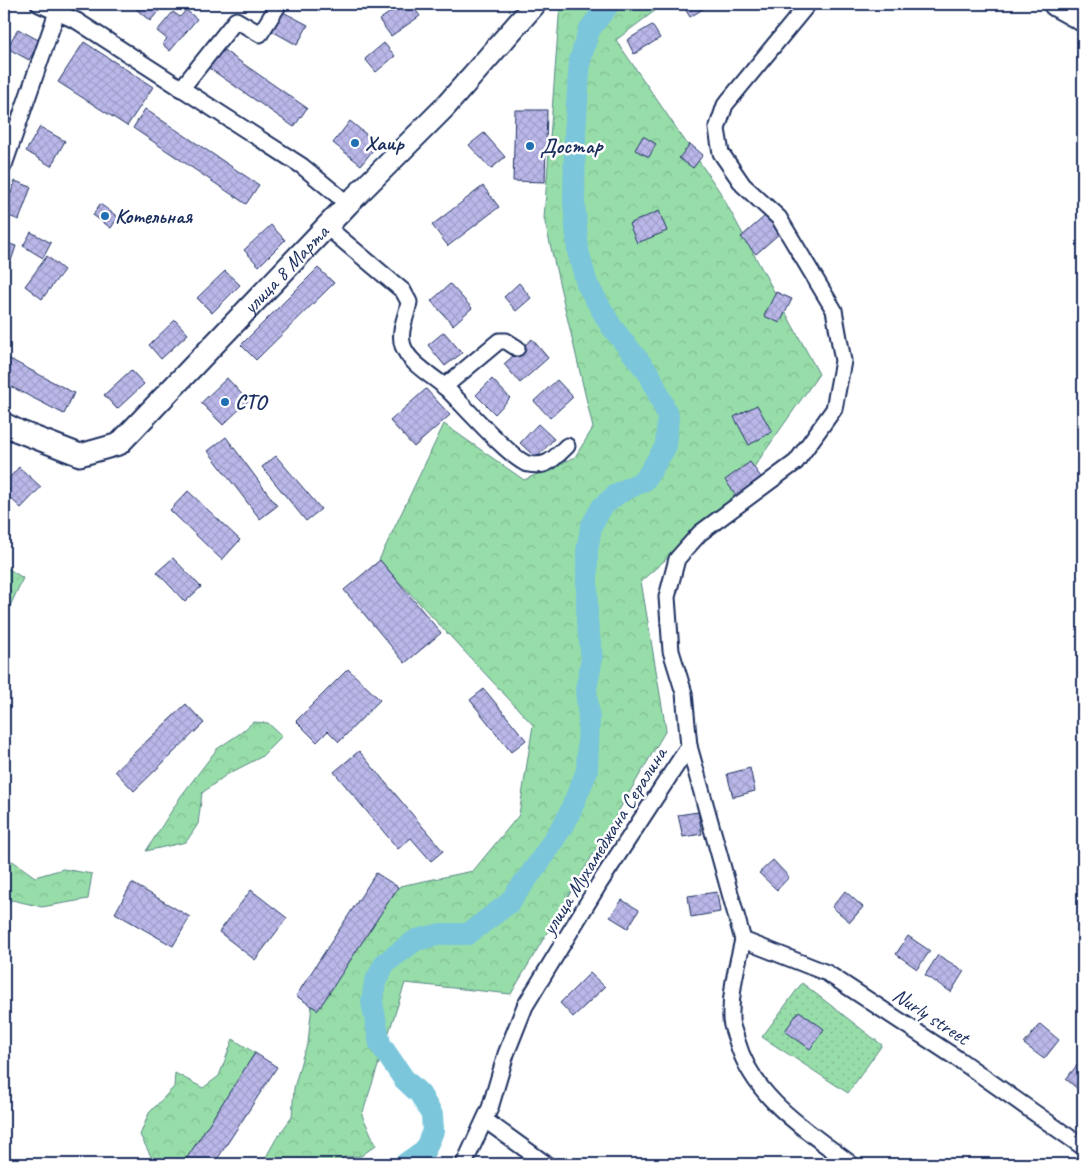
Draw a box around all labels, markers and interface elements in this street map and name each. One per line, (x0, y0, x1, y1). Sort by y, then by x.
place label: Хаир (365, 130, 406, 156)
place label: Достар (540, 133, 604, 159)
marker: Хаир (349, 137, 361, 149)
marker: Достар (524, 140, 536, 152)
place label: Котельная (115, 203, 193, 229)
marker: Котельная (99, 210, 111, 222)
street label: улица 8 Марта (236, 218, 335, 321)
place label: СТО (235, 389, 269, 415)
marker: СТО (219, 396, 231, 408)
street label: улица Мухамеджана Сералина (535, 740, 674, 941)
street label: Nurly street (888, 982, 976, 1051)

